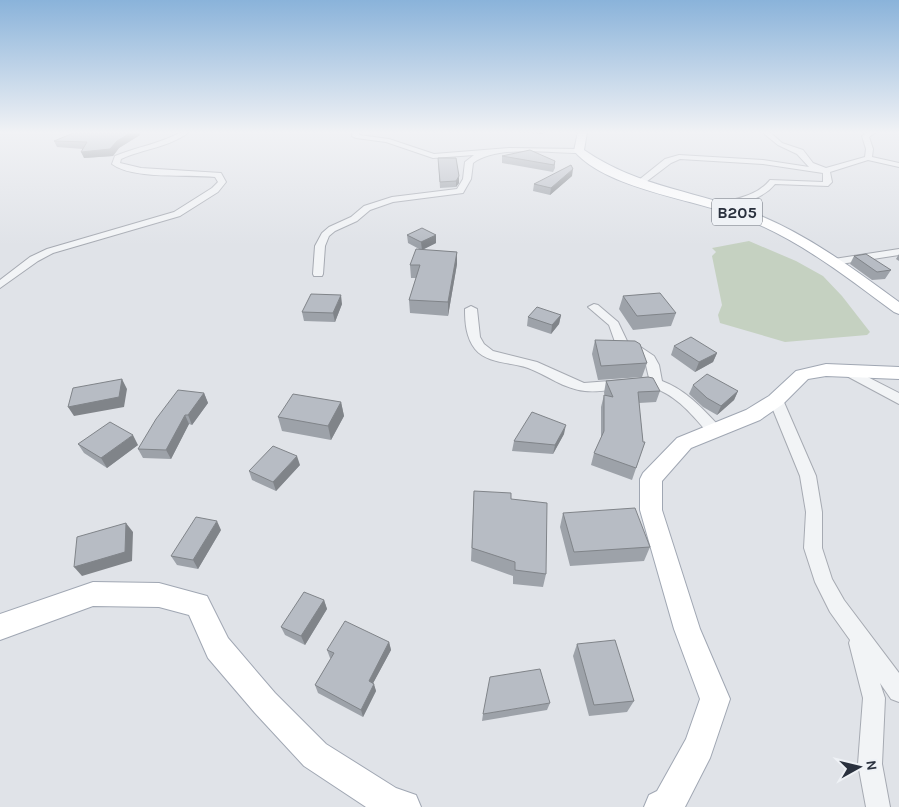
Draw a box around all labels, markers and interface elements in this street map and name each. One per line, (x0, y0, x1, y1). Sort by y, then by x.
road number: B205 (712, 198, 762, 226)
north arrow (834, 742, 884, 792)
text: N (862, 759, 880, 771)

